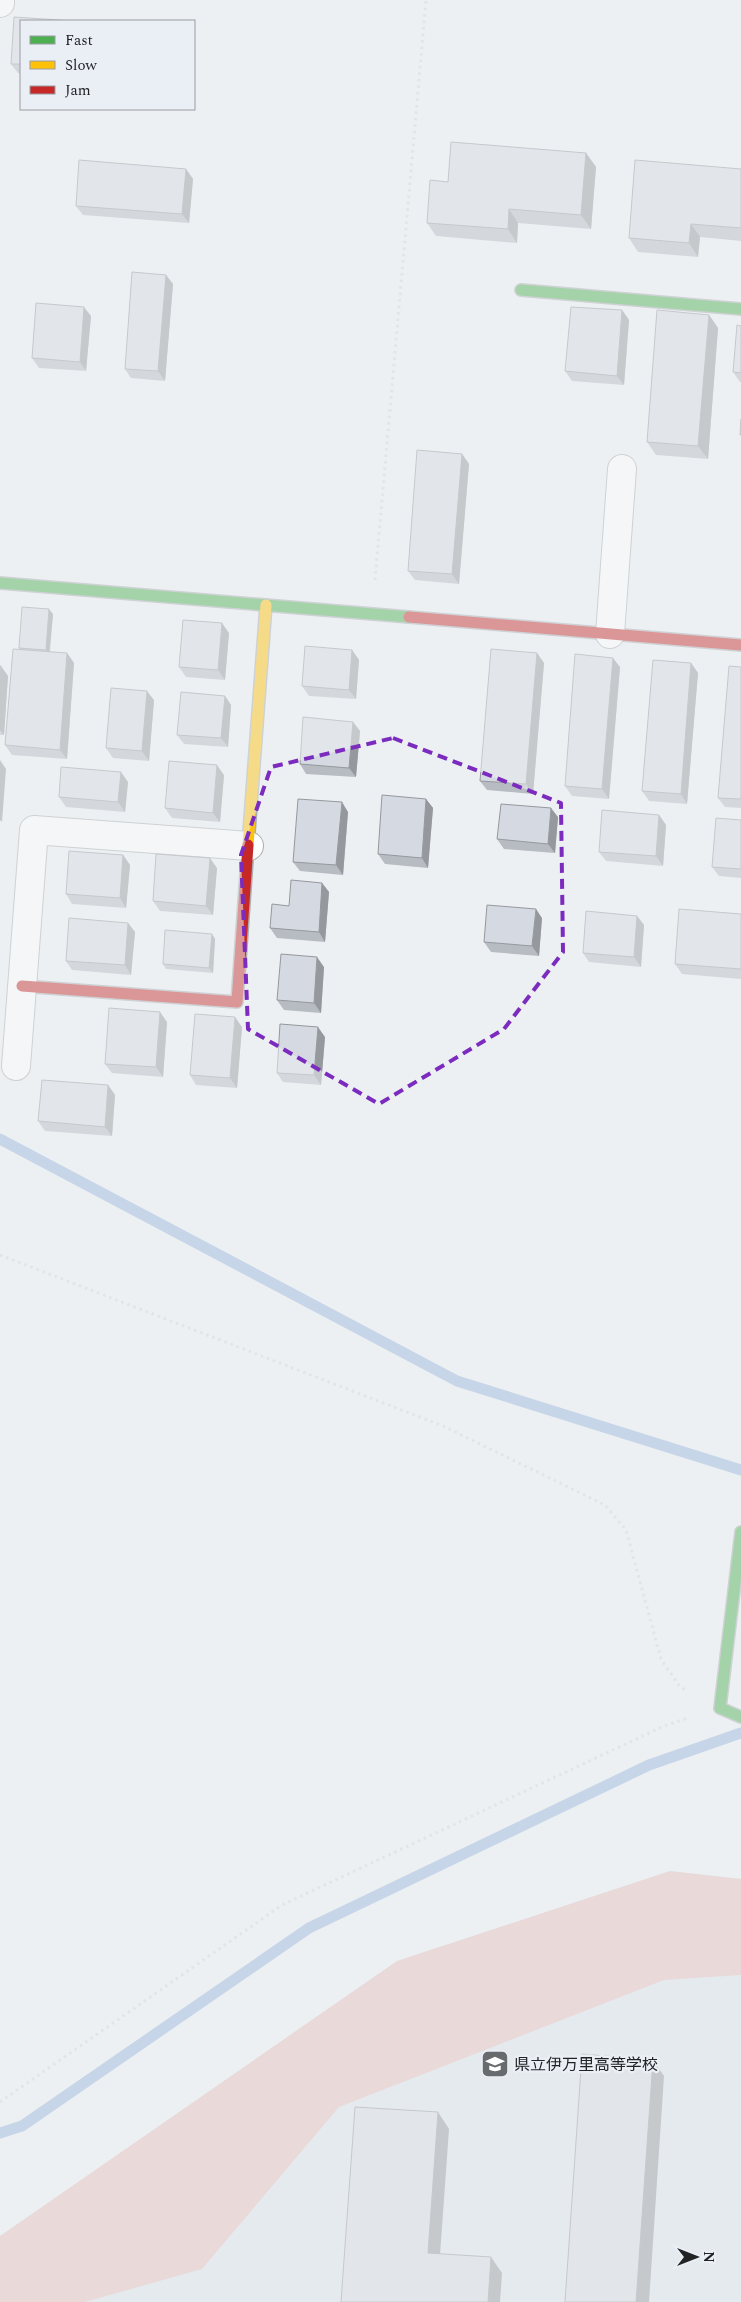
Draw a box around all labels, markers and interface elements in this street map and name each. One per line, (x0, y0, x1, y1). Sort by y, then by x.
legend (20, 20, 195, 110)
text: Fast (65, 29, 93, 52)
text: Slow (65, 54, 97, 77)
text: Jam (65, 79, 91, 102)
school or university icon: 県立伊万里高等学校 (480, 2049, 510, 2079)
place label: 県立伊万里高等学校 (514, 2053, 658, 2077)
north arrow (671, 2232, 721, 2282)
text: N (698, 2251, 719, 2263)

